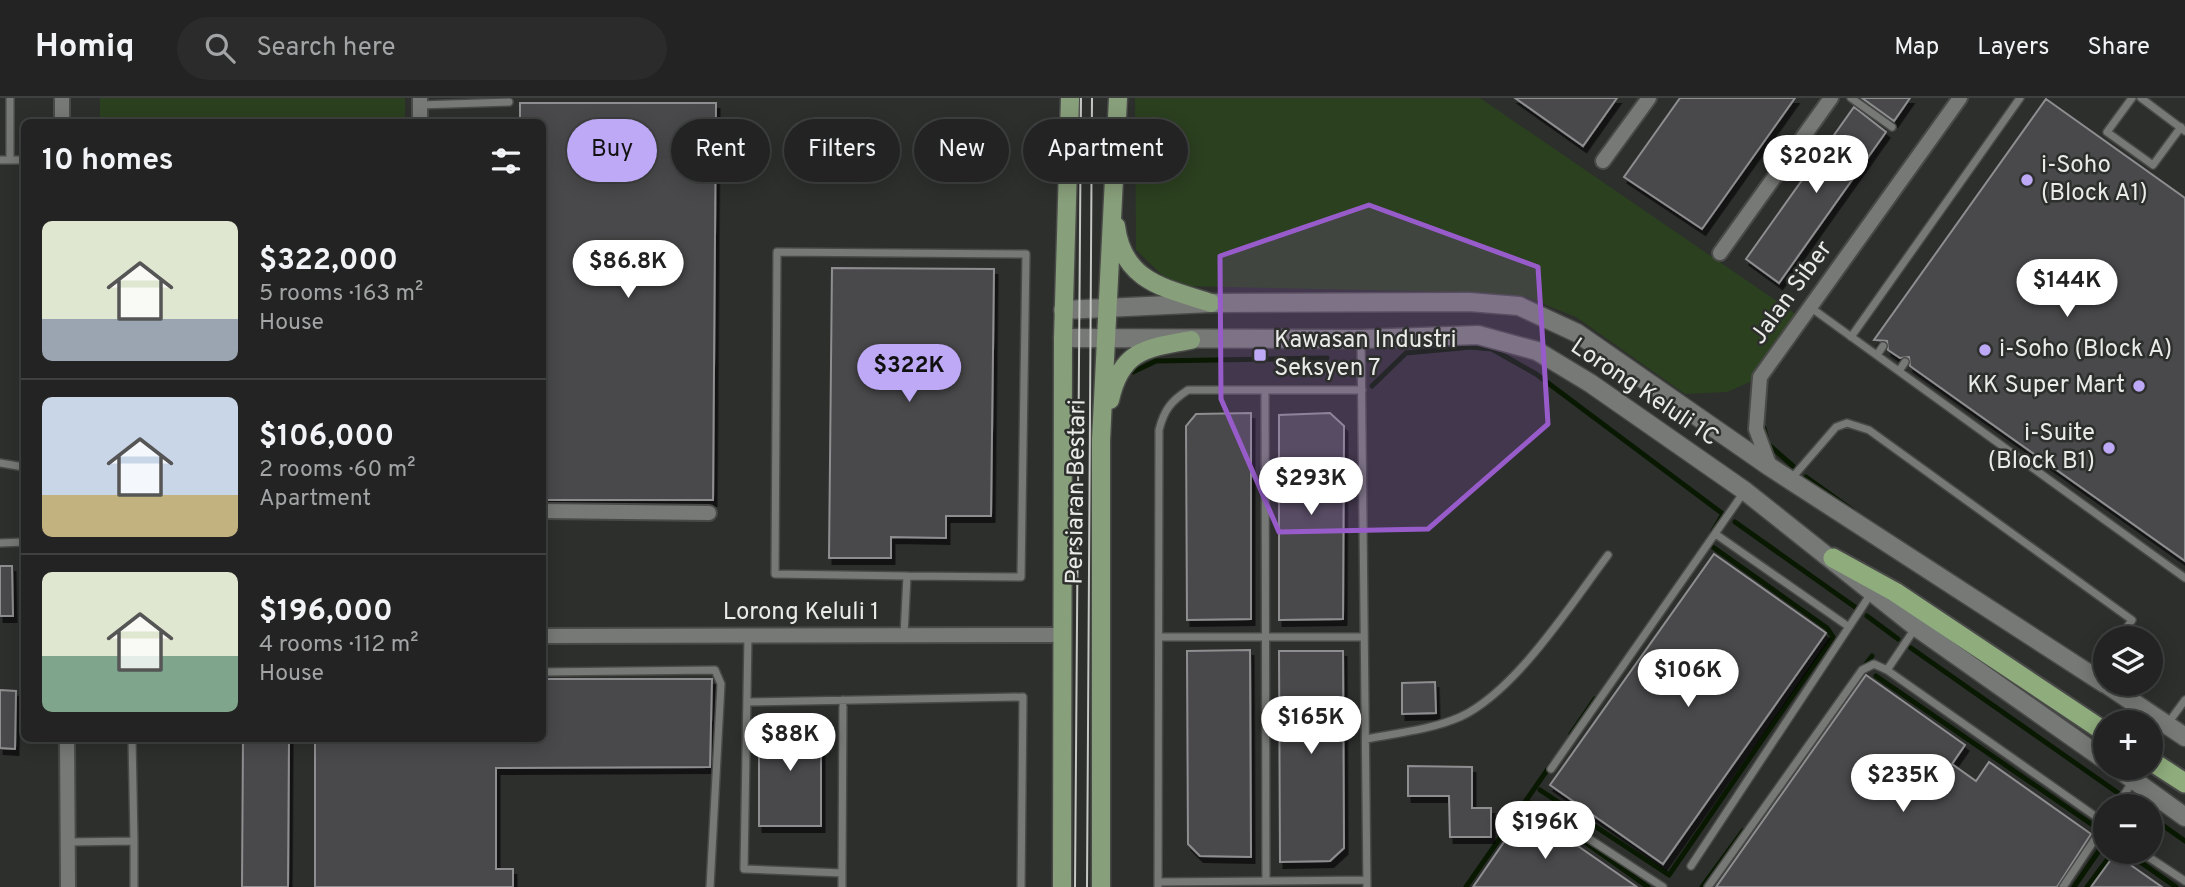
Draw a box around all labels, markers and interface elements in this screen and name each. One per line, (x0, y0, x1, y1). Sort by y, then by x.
search box (177, 17, 667, 80)
text: Homiq (35, 27, 135, 69)
icon: search (201, 29, 239, 67)
text: Search here (257, 32, 395, 65)
text: Map (1894, 33, 1939, 63)
text: Layers (1977, 33, 2049, 63)
text: Share (2087, 33, 2150, 63)
chip: Buy (567, 119, 657, 182)
chip: Rent (671, 119, 770, 182)
chip: Filters (784, 119, 900, 182)
chip: New (914, 119, 1009, 182)
chip: Apartment (1023, 119, 1188, 182)
pin: $202K (1767, 136, 1865, 195)
icon: filters (487, 142, 525, 180)
text: 10 homes (42, 143, 173, 180)
text: $202K (1779, 143, 1853, 172)
place label: i-Soho (Block A1) (2041, 151, 2148, 209)
marker: i-Soho (Block A1) (2019, 172, 2035, 188)
street label: Jalan Siber (1744, 235, 1840, 351)
pin: $86.8K (571, 240, 685, 300)
text: $322,000 (259, 243, 398, 280)
text: $86.8K (589, 248, 667, 277)
icon: home (98, 249, 182, 333)
pin: $144K (2018, 260, 2116, 319)
text: $144K (2033, 267, 2101, 296)
text: 5 rooms · 163 m² (259, 280, 423, 309)
text: House (259, 309, 324, 338)
place label: Kawasan Industri Seksyen 7 (1274, 326, 1457, 384)
street label: Lorong Keluli 1C (1564, 332, 1724, 454)
place label: i-Soho (Block A) (1999, 335, 2172, 365)
marker: i-Soho (Block A) (1977, 342, 1993, 358)
pin: $322K (860, 344, 958, 404)
marker: Kawasan Industri Seksyen 7 (1252, 347, 1268, 363)
text: $322K (873, 352, 945, 381)
place label: KK Super Mart (1967, 371, 2125, 401)
marker: KK Super Mart (2131, 378, 2147, 394)
street label: Persiaran Bestari (1060, 399, 1094, 585)
text: $106,000 (259, 419, 394, 456)
place label: i-Suite (Block B1) (1988, 419, 2095, 477)
icon: home (98, 425, 182, 509)
marker: i-Suite (Block B1) (2101, 440, 2117, 456)
text: 2 rooms · 60 m² (259, 456, 416, 485)
pin: $293K (1262, 458, 1360, 517)
text: $293K (1275, 465, 1347, 494)
text: Apartment (259, 485, 371, 514)
text: $196,000 (259, 594, 393, 631)
street label: Lorong Keluli 1 (723, 598, 879, 628)
icon: home (98, 600, 182, 684)
map controls (2093, 626, 2163, 864)
button: layers (2093, 626, 2163, 696)
text: 4 rooms · 112 m² (259, 631, 419, 660)
pin: $106K (1639, 650, 1737, 709)
text: $106K (1654, 657, 1722, 686)
text: House (259, 660, 324, 689)
pin: $165K (1262, 696, 1360, 756)
text: $165K (1277, 704, 1345, 733)
button: + (2093, 710, 2163, 780)
pin: $88K (749, 714, 831, 773)
text: $88K (760, 721, 820, 750)
pin: $235K (1854, 754, 1952, 814)
text: $235K (1867, 762, 1939, 791)
button: − (2093, 794, 2163, 864)
pin: $196K (1496, 802, 1594, 861)
text: $196K (1511, 809, 1579, 838)

